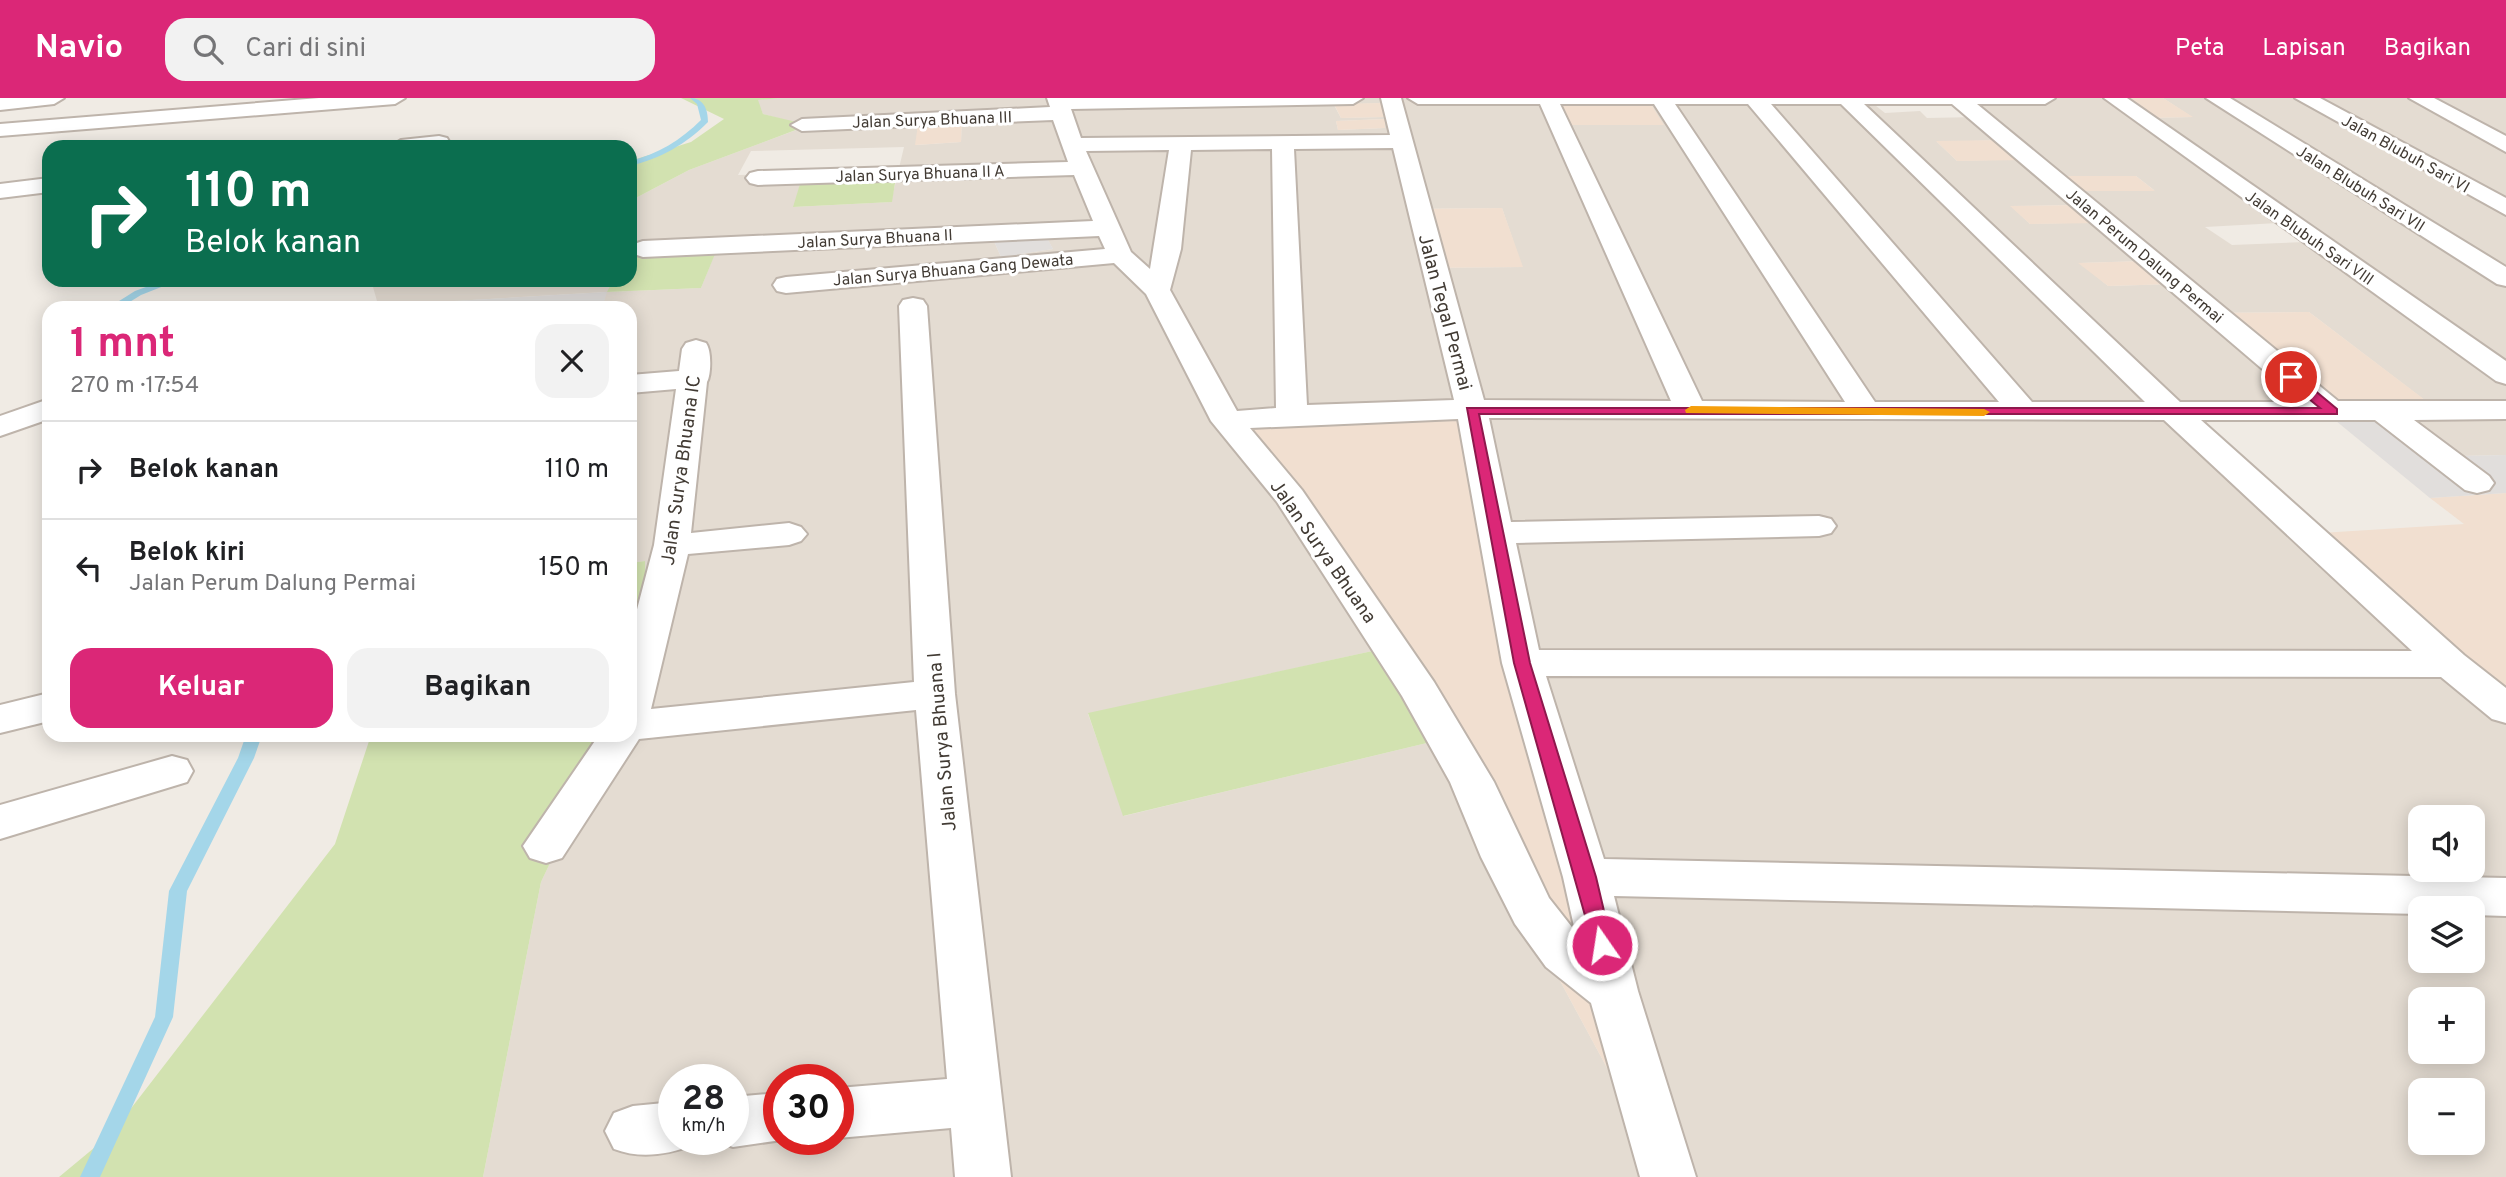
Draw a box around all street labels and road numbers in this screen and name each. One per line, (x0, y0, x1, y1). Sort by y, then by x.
street label: Jalan Surya Bhuana III (852, 108, 1012, 134)
street label: Jalan Blubuh Sari VI (2337, 111, 2473, 198)
street label: Jalan Blubuh Sari VII (2292, 142, 2428, 237)
street label: Jalan Surya Bhuana II A (835, 162, 1005, 188)
street label: Jalan Perum Dalung Permai (2061, 185, 2227, 328)
street label: Jalan Blubuh Sari VIII (2241, 187, 2377, 291)
street label: Jalan Surya Bhuana II (797, 226, 953, 254)
street label: Jalan Tegal Permai (1412, 232, 1476, 393)
street label: Jalan Surya Bhuana Gang Dewata (832, 251, 1074, 291)
street label: Jalan Surya Bhuana IC (657, 374, 707, 567)
street label: Jalan Surya Bhuana (1264, 476, 1381, 629)
street label: Jalan Surya Bhuana I (923, 651, 963, 832)

